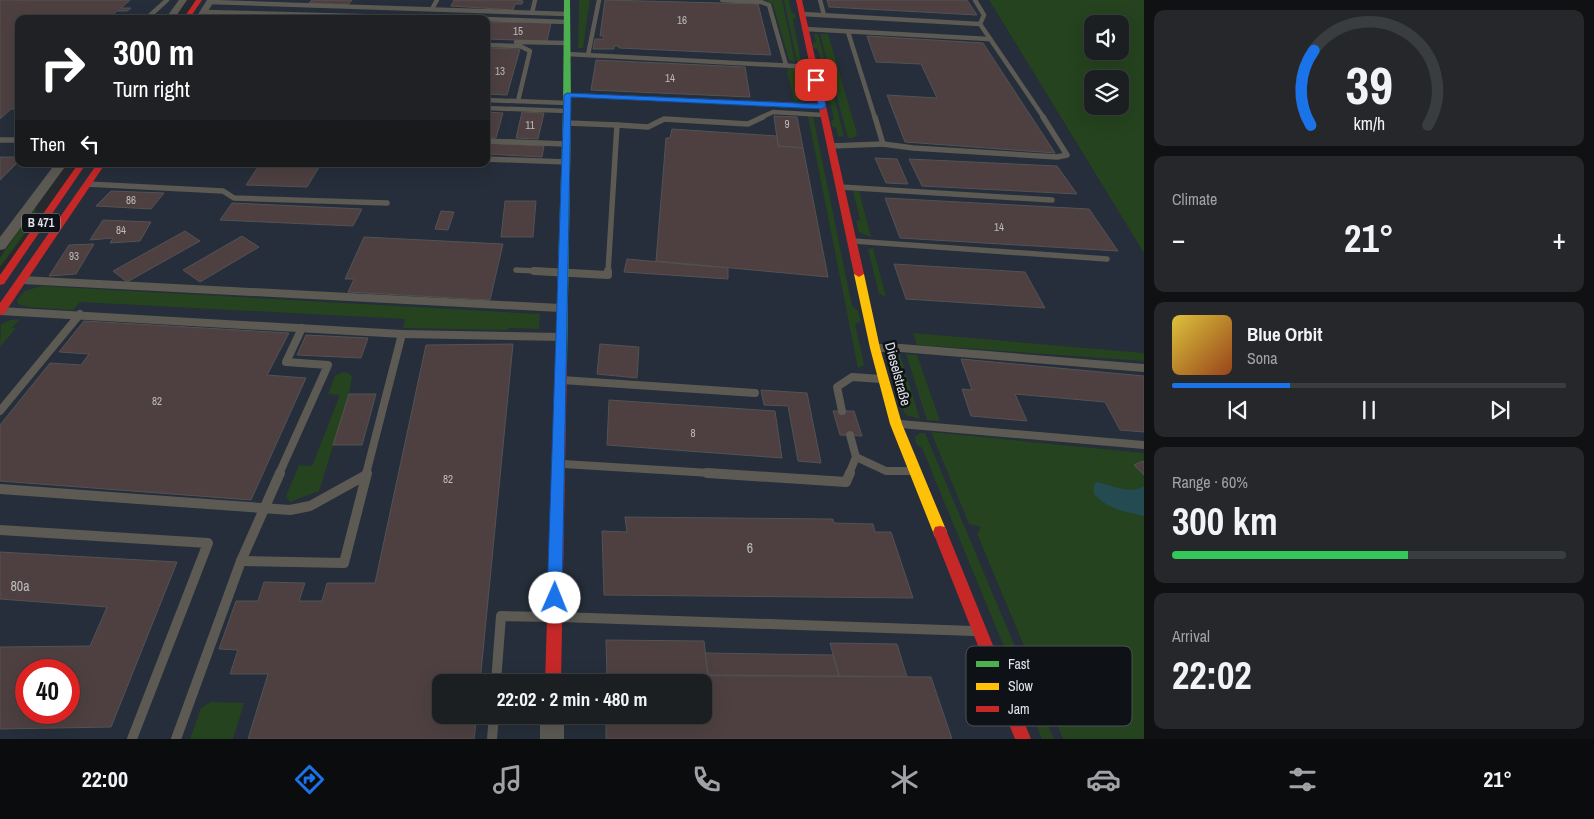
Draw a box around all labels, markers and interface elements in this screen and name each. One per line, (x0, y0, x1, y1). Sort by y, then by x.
house number: 16 (677, 13, 687, 27)
map controls (1084, 15, 1129, 115)
button: sound (1084, 15, 1129, 60)
house number: 15 (513, 24, 523, 38)
text: 300 m (113, 29, 194, 76)
icon: right (30, 35, 95, 100)
text: 39 (1345, 50, 1393, 120)
pin (795, 59, 837, 101)
house number: 13 (495, 64, 505, 78)
icon: arrive (802, 66, 830, 94)
button: layers (1084, 70, 1129, 115)
house number: 14 (665, 71, 675, 85)
text: Turn right (113, 74, 190, 104)
text: km/h (1353, 112, 1385, 136)
house number: 9 (784, 117, 790, 131)
house number: 11 (525, 118, 535, 132)
icon: left (76, 130, 104, 158)
text: Then (30, 131, 66, 157)
text: Climate (1172, 188, 1217, 210)
house number: 86 (126, 193, 136, 207)
text: 21° (1344, 213, 1394, 264)
road number: B 471 (22, 214, 60, 232)
house number: 14 (994, 220, 1004, 234)
text: − (1172, 220, 1185, 258)
text: + (1553, 220, 1566, 258)
house number: 84 (116, 223, 126, 237)
house number: 93 (69, 249, 79, 263)
text: Blue Orbit (1247, 321, 1322, 347)
street label: Dieselstraße (881, 340, 915, 408)
text: Sona (1247, 347, 1278, 369)
house number: 82 (152, 394, 162, 408)
icon: previous (1224, 396, 1252, 424)
icon: pause (1355, 396, 1383, 424)
icon: next (1486, 396, 1514, 424)
house number: 8 (690, 426, 696, 440)
text: Range · 60% (1172, 471, 1248, 493)
house number: 82 (443, 472, 453, 486)
text: 300 km (1172, 496, 1278, 547)
house number: 6 (747, 539, 753, 557)
position arrow (528, 571, 580, 623)
house number: 80a (10, 577, 30, 595)
text: Arrival (1172, 625, 1210, 647)
legend (966, 646, 1132, 726)
text: 22:02 (1172, 650, 1252, 701)
text: Fast (1008, 655, 1030, 673)
speed limit sign: 40 (15, 659, 80, 724)
text: Slow (1008, 677, 1034, 695)
text: 22:02 · 2 min · 480 m (497, 686, 647, 712)
text: Jam (1008, 700, 1030, 718)
icon: directions (292, 762, 327, 797)
icon: music (490, 762, 525, 797)
icon: phone (689, 762, 724, 797)
icon: climate (887, 762, 922, 797)
icon: car (1086, 762, 1121, 797)
icon: filters (1285, 762, 1320, 797)
text: 22:00 (82, 764, 128, 794)
text: 21° (1483, 764, 1512, 794)

